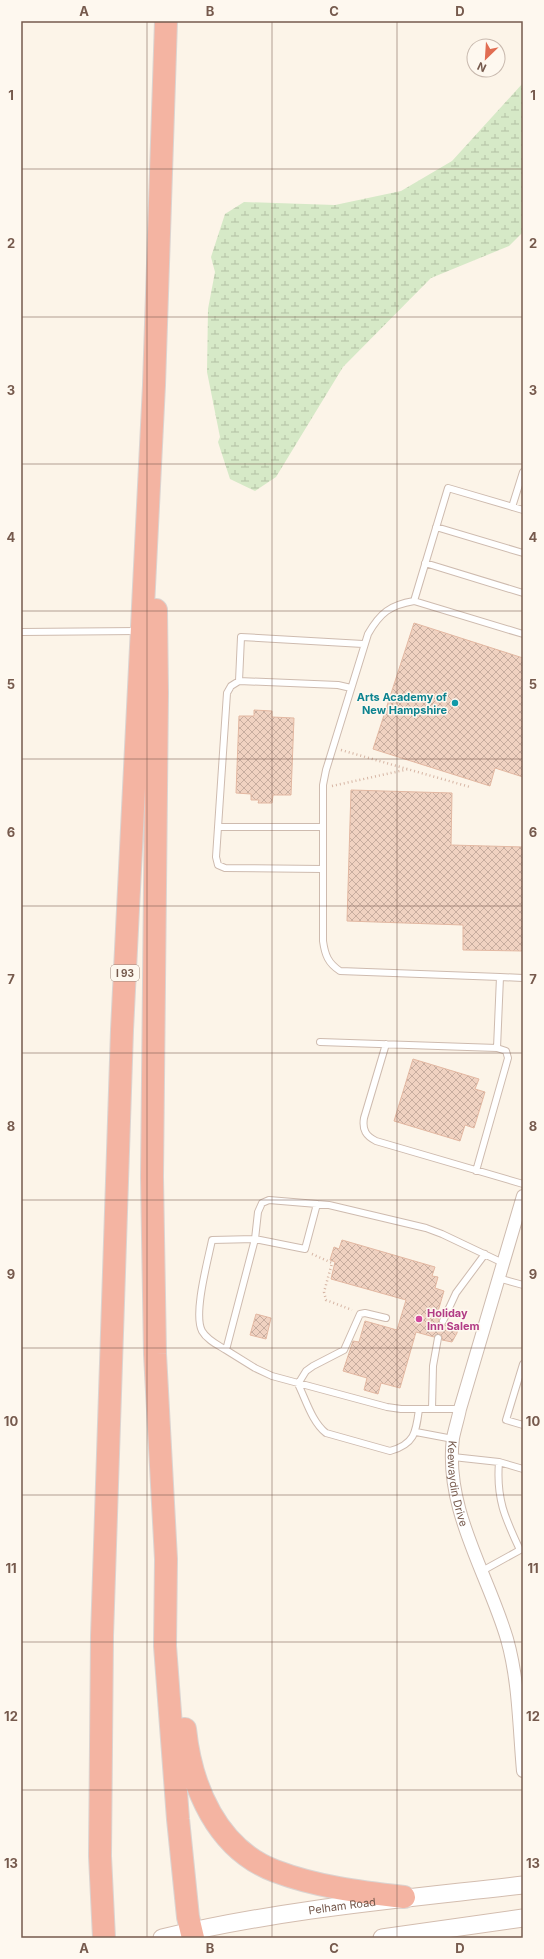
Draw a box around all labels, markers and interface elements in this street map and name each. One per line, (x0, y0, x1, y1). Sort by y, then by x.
text: A (79, 3, 89, 19)
text: B (206, 3, 215, 19)
text: C (329, 3, 339, 19)
text: D (455, 3, 465, 19)
north arrow (466, 38, 506, 78)
text: N (475, 59, 489, 75)
text: 1 (8, 87, 14, 103)
text: 1 (530, 87, 536, 103)
text: 2 (7, 235, 15, 251)
text: 2 (529, 235, 537, 251)
text: 3 (7, 382, 15, 398)
text: 3 (529, 382, 537, 398)
text: 4 (7, 529, 16, 545)
text: 4 (529, 529, 538, 545)
text: 5 (7, 676, 15, 692)
text: 5 (529, 676, 537, 692)
place label: Arts Academy of New Hampshire (357, 690, 448, 717)
marker: Arts Academy of New Hampshire (450, 698, 460, 708)
text: 6 (7, 824, 15, 840)
text: 6 (529, 824, 537, 840)
road number: I 93 (111, 965, 139, 981)
text: 7 (7, 971, 15, 987)
text: 7 (529, 971, 537, 987)
text: 8 (7, 1118, 15, 1134)
text: 8 (529, 1118, 537, 1134)
text: 9 (7, 1266, 15, 1282)
text: 9 (529, 1266, 537, 1282)
place label: Holiday Inn Salem (427, 1306, 480, 1333)
marker: Holiday Inn Salem (414, 1314, 424, 1324)
text: 10 (4, 1413, 18, 1429)
text: 10 (526, 1413, 540, 1429)
street label: Keewaydin Drive (445, 1440, 471, 1528)
text: 11 (5, 1560, 17, 1576)
text: 11 (527, 1560, 539, 1576)
text: 12 (4, 1708, 18, 1724)
text: 12 (526, 1708, 540, 1724)
text: 13 (4, 1855, 18, 1871)
text: 13 (526, 1855, 540, 1871)
street label: Pelham Road (307, 1895, 377, 1917)
text: A (79, 1940, 89, 1956)
text: B (206, 1940, 215, 1956)
text: C (329, 1940, 339, 1956)
text: D (455, 1940, 465, 1956)

